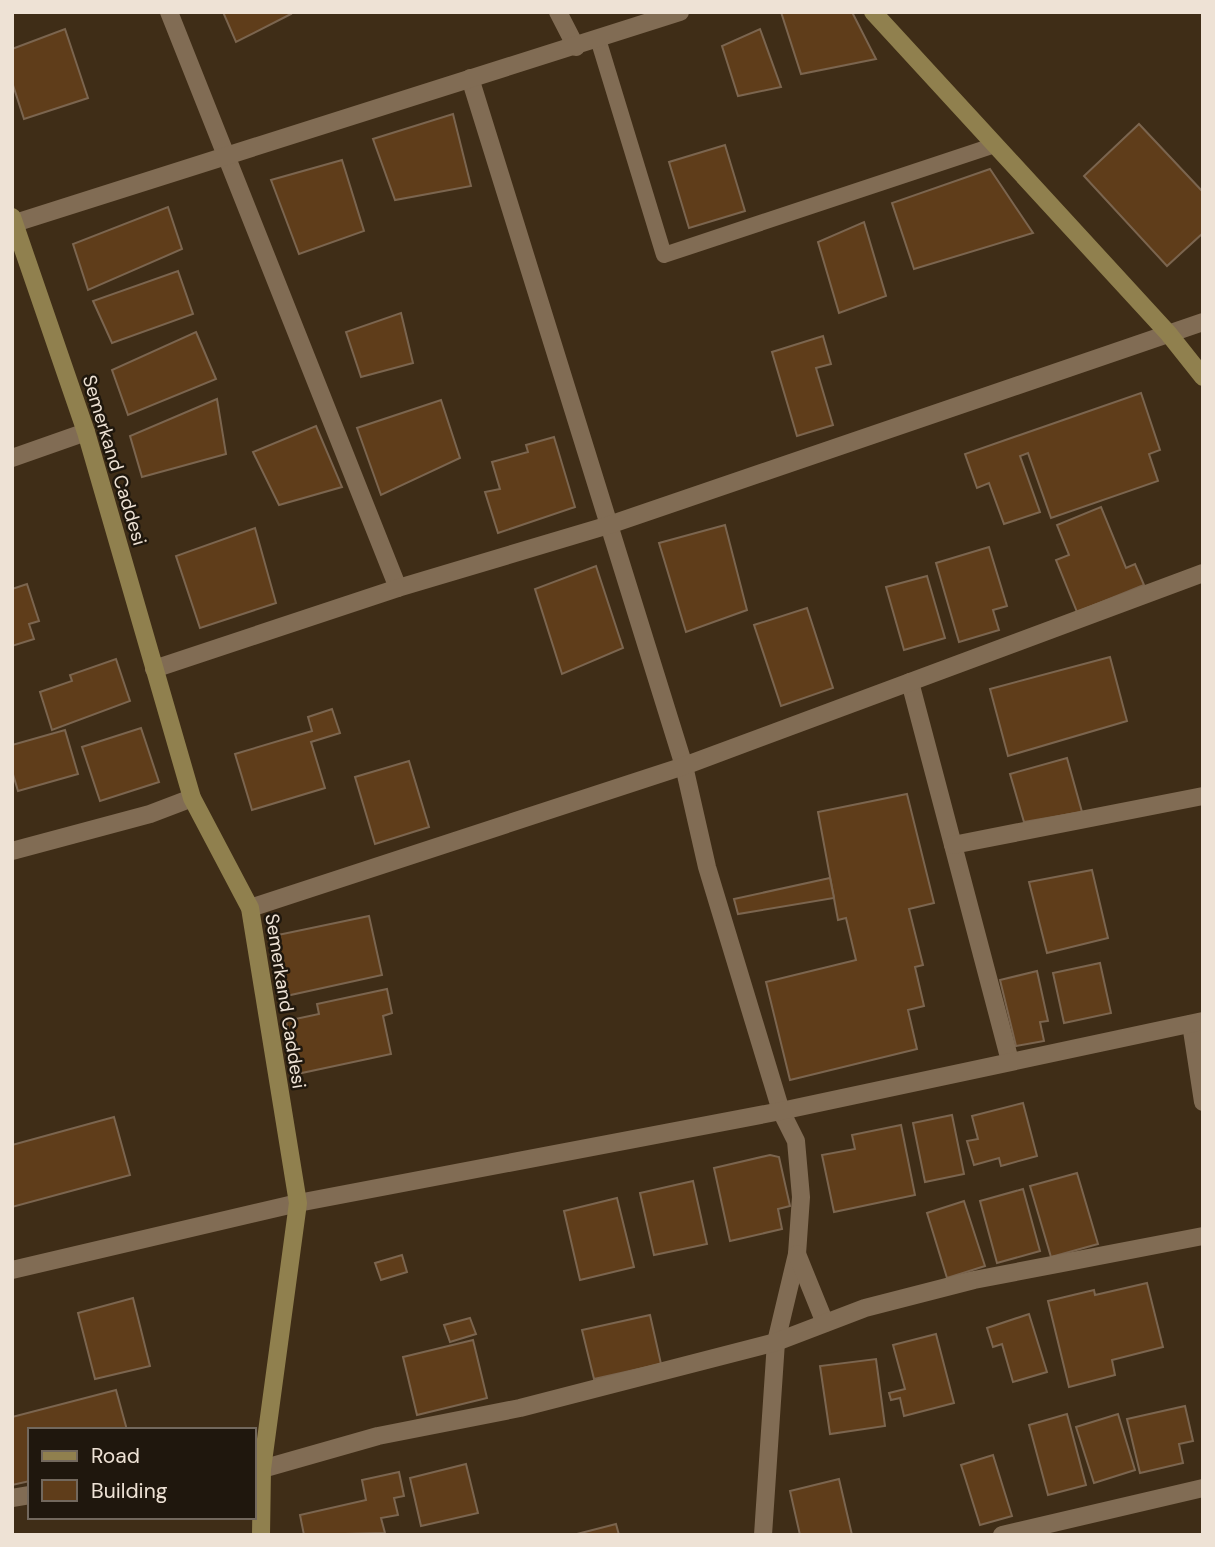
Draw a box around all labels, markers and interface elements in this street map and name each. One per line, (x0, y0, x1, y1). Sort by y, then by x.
street label: Semerkand Caddesi (77, 372, 152, 548)
street label: Semerkand Caddesi (259, 912, 312, 1090)
legend (28, 1428, 256, 1519)
text: Road (91, 1442, 140, 1470)
text: Building (91, 1477, 168, 1505)

